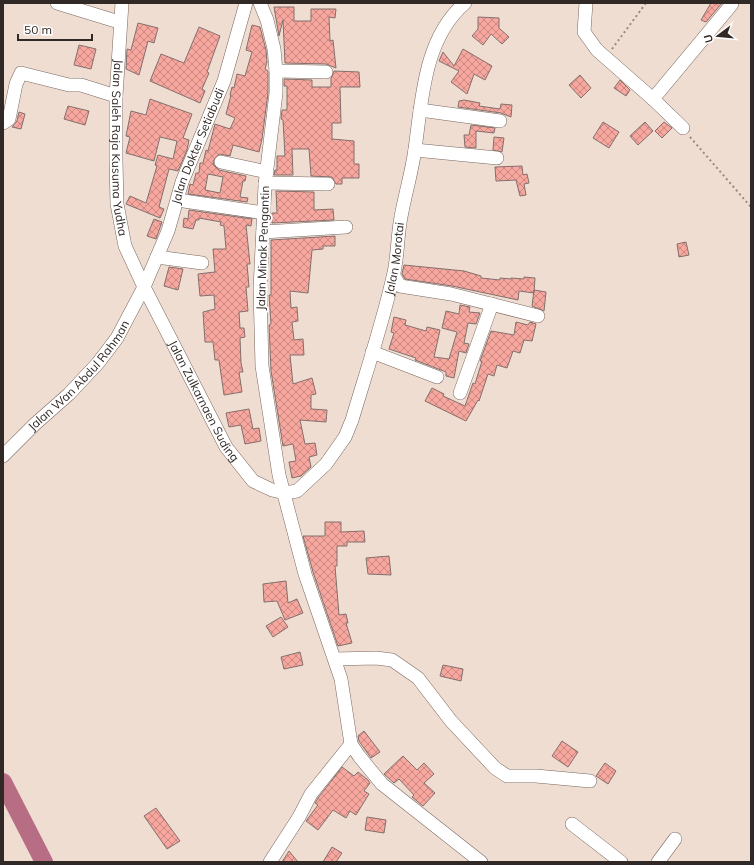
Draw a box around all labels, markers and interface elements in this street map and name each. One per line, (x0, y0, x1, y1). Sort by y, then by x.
scale bar (18, 16, 92, 42)
north arrow (698, 16, 738, 56)
text: 50 m (24, 22, 52, 37)
text: U (701, 33, 716, 45)
street label: Jalan Saleh Raja Kusuma Yudha (109, 59, 131, 237)
street label: Jalan Dokter Setiabudi (168, 86, 227, 206)
street label: Jalan Minak Pengantin (253, 185, 272, 311)
street label: Jalan Morotai (381, 221, 407, 297)
street label: Jalan Wan Abdul Rahman (25, 317, 132, 434)
street label: Jalan Zulkarnaen Suding (166, 338, 243, 465)

